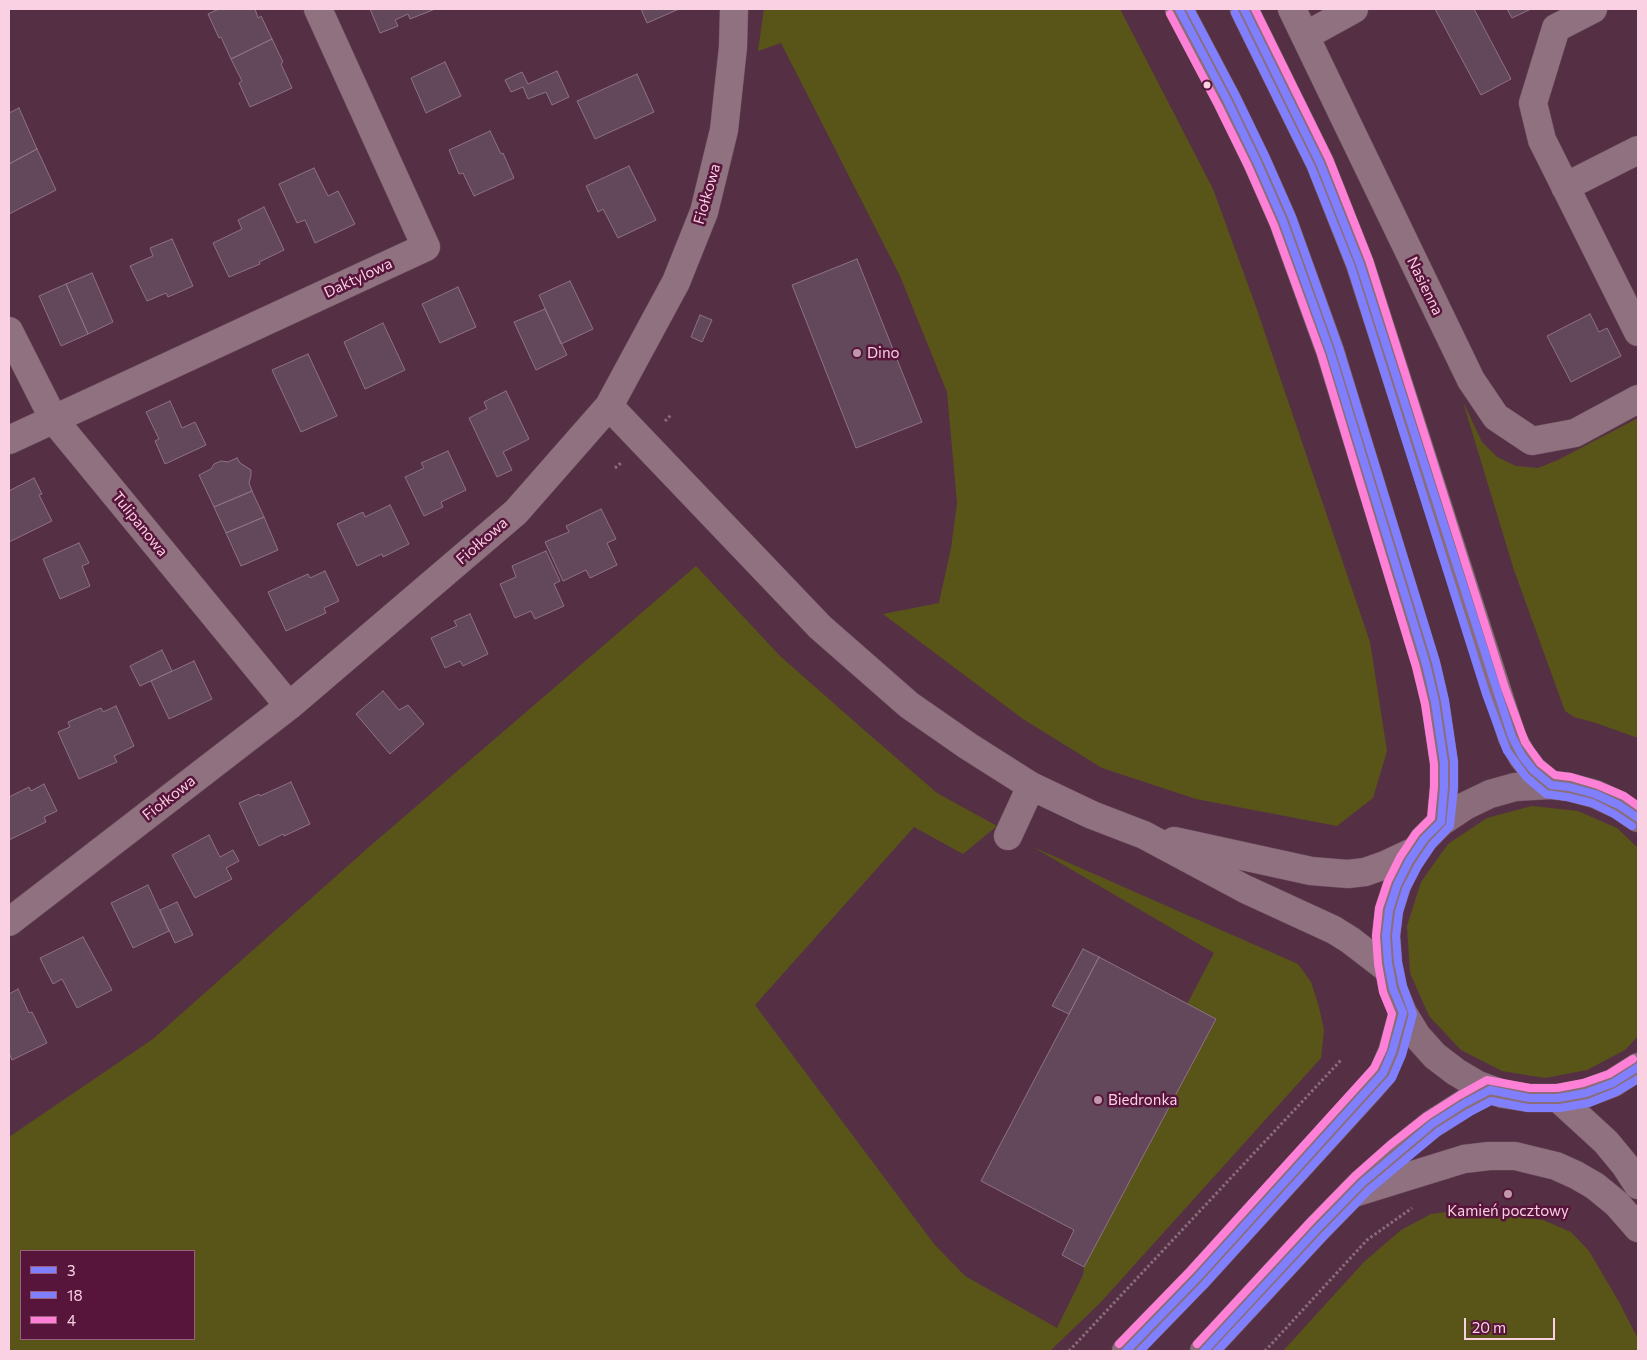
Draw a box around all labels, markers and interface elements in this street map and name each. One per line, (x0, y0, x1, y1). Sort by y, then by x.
unlabelled marker (1202, 80, 1212, 90)
street label: Fiołkowa (690, 162, 724, 226)
street label: Daktylowa (321, 254, 395, 302)
street label: Nasienna (1403, 254, 1447, 318)
place label: Dino (867, 344, 899, 362)
marker: Dino (851, 347, 863, 359)
street label: Tulipanowa (108, 488, 172, 560)
street label: Fiołkowa (453, 514, 511, 568)
street label: Fiołkowa (139, 772, 199, 824)
place label: Biedronka (1108, 1091, 1177, 1109)
marker: Biedronka (1092, 1094, 1104, 1106)
marker: Kamień pocztowy (1502, 1188, 1514, 1200)
place label: Kamień pocztowy (1447, 1202, 1569, 1220)
legend (20, 1250, 195, 1340)
text: 3 (67, 1261, 76, 1279)
text: 18 (67, 1286, 83, 1304)
scale bar (1467, 1308, 1558, 1340)
text: 4 (67, 1311, 76, 1329)
text: 20 m (1472, 1318, 1506, 1336)

